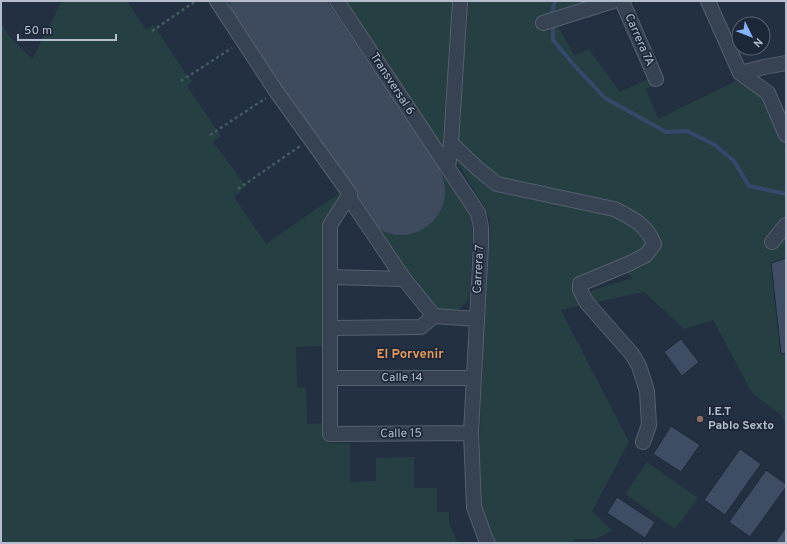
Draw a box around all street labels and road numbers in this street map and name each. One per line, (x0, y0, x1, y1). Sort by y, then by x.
street label: Carrera 7A (620, 11, 658, 69)
street label: Transversal 6 (366, 50, 418, 118)
street label: Carrera 7 (470, 244, 488, 294)
street label: Calle 14 (381, 370, 423, 386)
street label: Calle 15 (380, 426, 422, 442)

